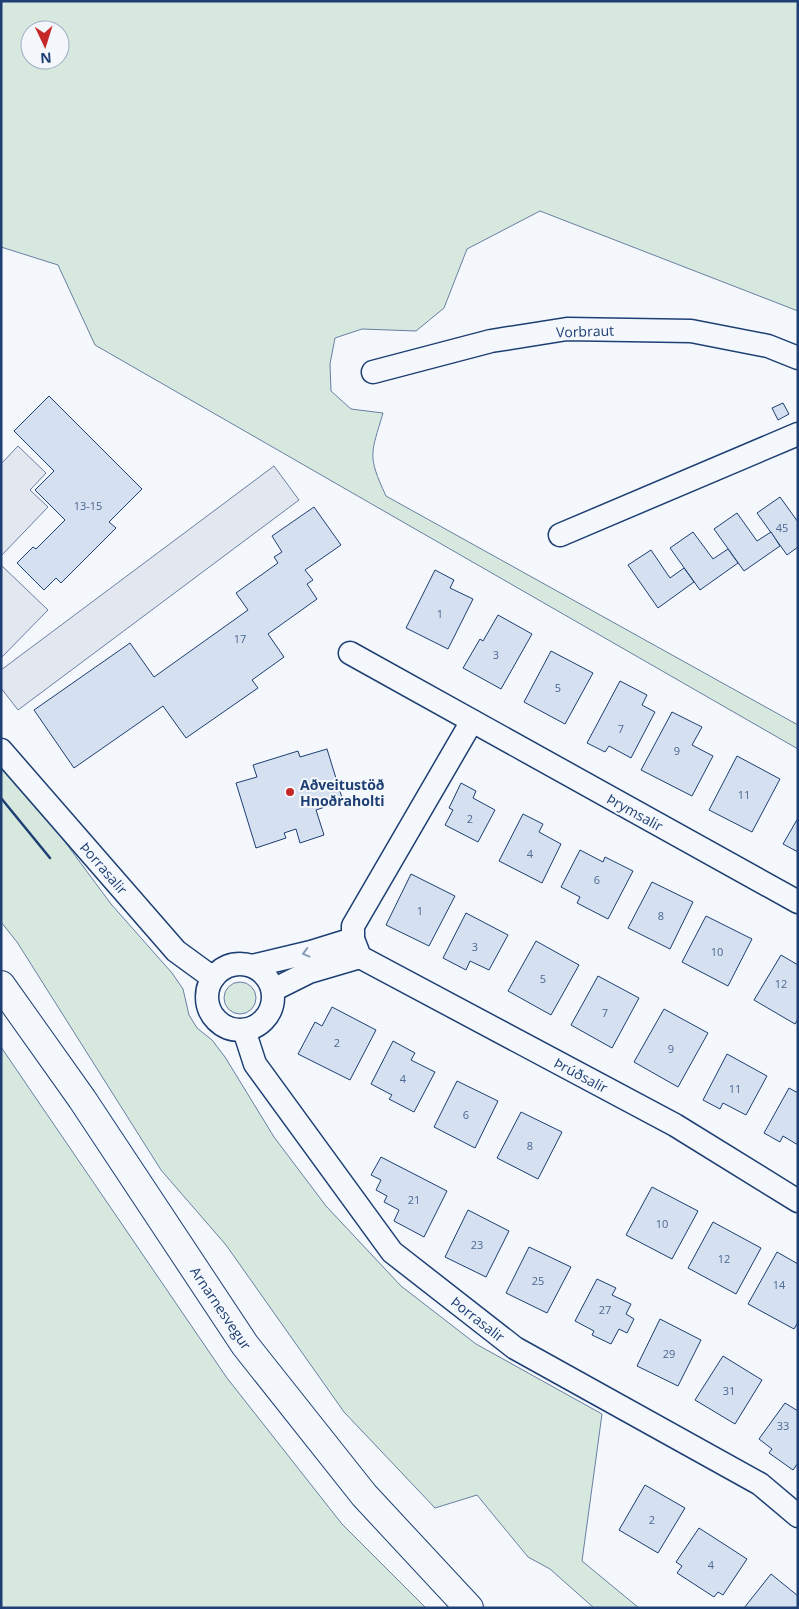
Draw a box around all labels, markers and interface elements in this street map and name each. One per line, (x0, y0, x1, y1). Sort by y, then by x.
north arrow (20, 20, 70, 70)
text: N (40, 49, 52, 68)
street label: Vorbraut (556, 320, 614, 342)
house number: 13-15 (74, 498, 102, 513)
house number: 45 (776, 520, 788, 535)
house number: 1 (437, 606, 443, 621)
house number: 17 (234, 631, 246, 646)
house number: 3 (493, 647, 499, 662)
house number: 5 (555, 680, 561, 695)
house number: 7 (618, 721, 624, 736)
house number: 9 (674, 743, 680, 758)
place label: Aðveitustöð Hnoðraholti (300, 775, 385, 810)
marker: Aðveitustöð Hnoðraholti (284, 786, 296, 798)
house number: 11 (738, 787, 750, 802)
street label: Þrymsalir (604, 789, 667, 835)
house number: 2 (467, 811, 473, 826)
street label: Þorrasalir (76, 838, 132, 898)
house number: 4 (527, 846, 534, 861)
house number: 6 (594, 872, 600, 887)
house number: 1 (417, 903, 423, 918)
house number: 8 (658, 908, 664, 923)
house number: 3 (472, 939, 478, 954)
house number: 10 (711, 944, 723, 959)
one-way arrow (302, 947, 311, 958)
house number: 5 (540, 971, 546, 986)
house number: 12 (775, 976, 787, 991)
house number: 7 (602, 1005, 608, 1020)
house number: 2 (334, 1035, 340, 1050)
house number: 9 (668, 1041, 674, 1056)
street label: Þrúðsalir (551, 1053, 611, 1097)
house number: 4 (400, 1071, 407, 1086)
house number: 11 (729, 1081, 741, 1096)
house number: 6 (463, 1107, 469, 1122)
house number: 8 (527, 1138, 533, 1153)
house number: 21 (408, 1192, 420, 1207)
house number: 10 (656, 1216, 668, 1231)
house number: 23 (471, 1237, 483, 1252)
house number: 12 (718, 1251, 730, 1266)
street label: Arnarnesvegur (186, 1263, 256, 1354)
house number: 25 (532, 1273, 544, 1288)
house number: 14 (773, 1277, 786, 1292)
street label: Þorrasalir (447, 1292, 509, 1346)
house number: 27 (599, 1302, 611, 1317)
house number: 29 (663, 1346, 675, 1361)
house number: 31 (723, 1383, 735, 1398)
house number: 33 (777, 1418, 789, 1433)
house number: 2 (649, 1512, 655, 1527)
house number: 4 (708, 1557, 715, 1572)

